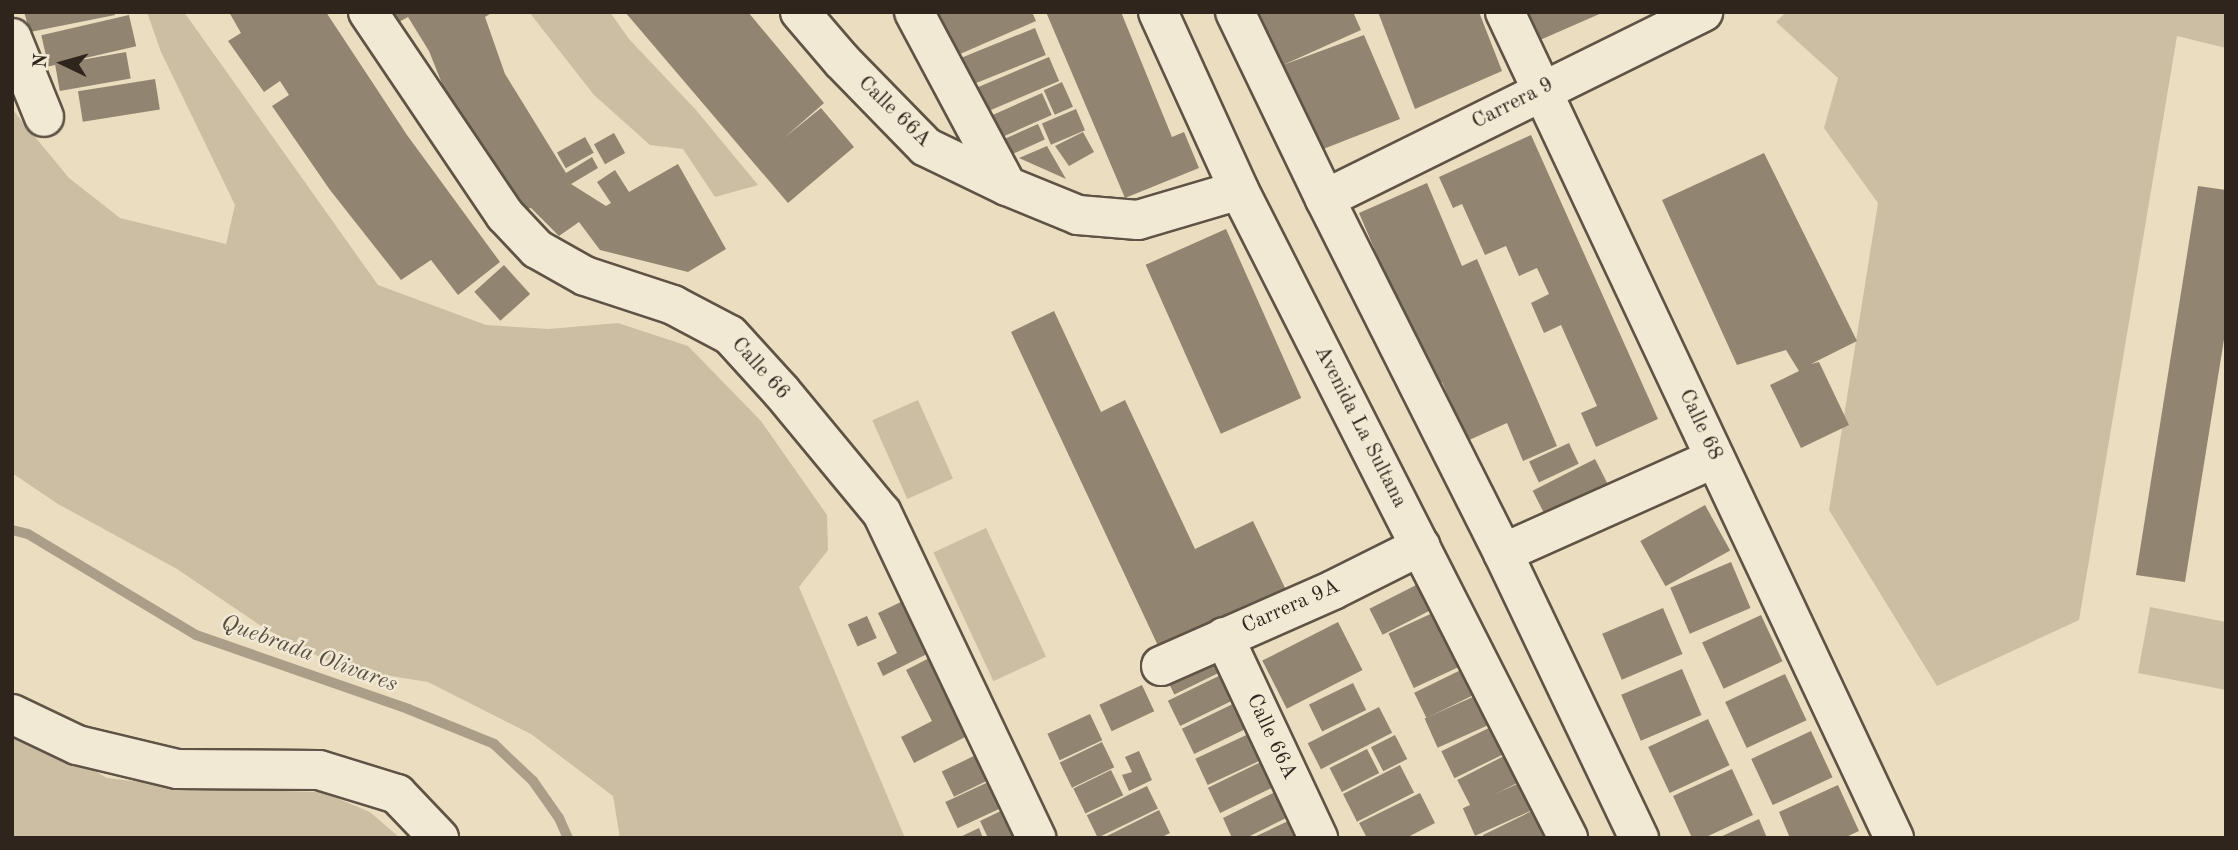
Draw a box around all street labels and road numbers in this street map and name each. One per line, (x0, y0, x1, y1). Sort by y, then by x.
street label: Calle 66A (852, 71, 936, 153)
street label: Carrera 9 (1468, 73, 1558, 135)
street label: Calle 66 (725, 332, 795, 406)
street label: Avenida La Sultana (1308, 342, 1412, 512)
street label: Calle 68 (1673, 385, 1727, 465)
street label: Carrera 9A (1238, 574, 1344, 640)
street label: Calle 66A (1240, 690, 1302, 784)

